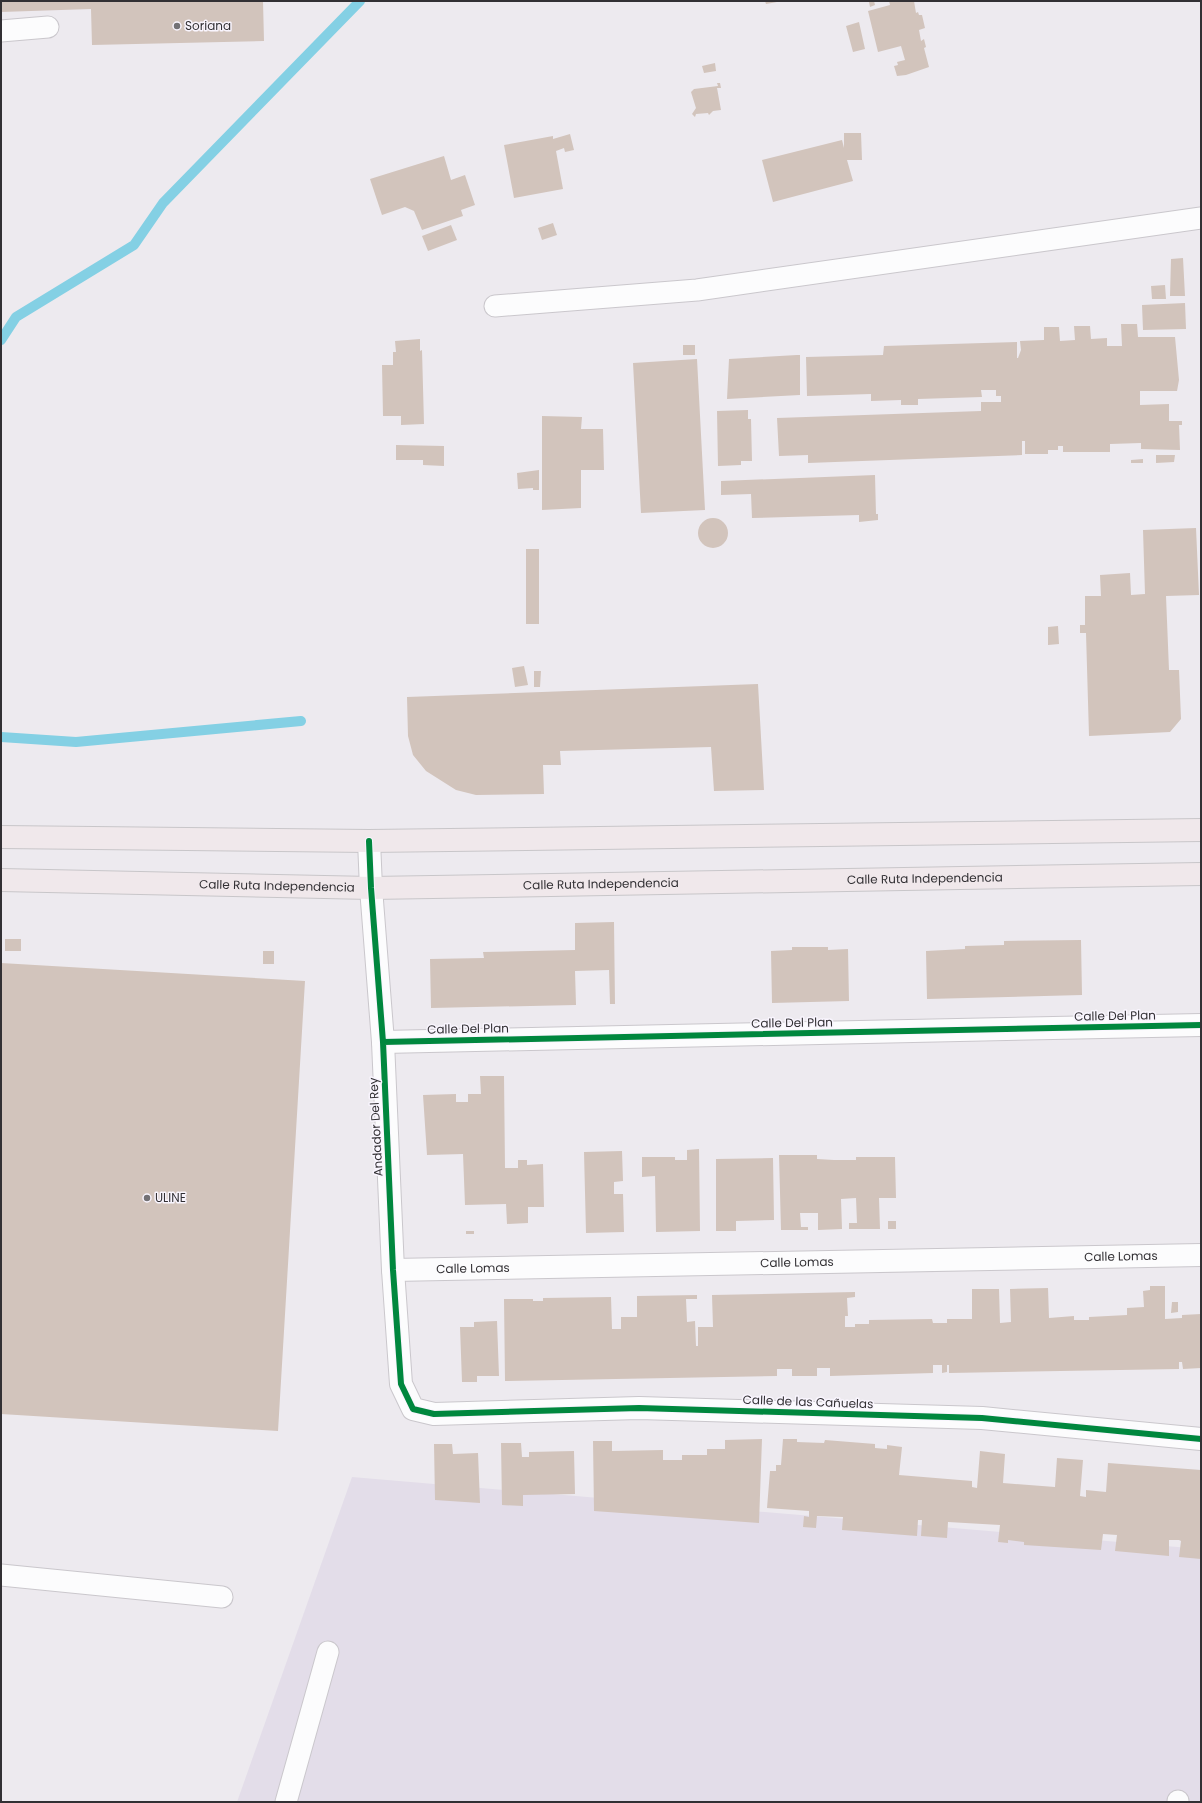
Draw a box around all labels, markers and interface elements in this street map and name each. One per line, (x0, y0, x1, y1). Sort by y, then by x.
place label: Soriana (185, 17, 231, 34)
marker: Soriana (172, 21, 182, 31)
street label: Calle Ruta Independencia (847, 868, 1003, 888)
street label: Calle Ruta Independencia (523, 874, 679, 893)
street label: Calle Ruta Independencia (199, 875, 355, 896)
street label: Calle Del Plan (1074, 1006, 1156, 1025)
street label: Calle Del Plan (751, 1013, 833, 1032)
street label: Calle Del Plan (427, 1019, 509, 1038)
street label: Andador Del Rey (364, 1077, 387, 1177)
place label: ULINE (155, 1189, 186, 1206)
marker: ULINE (142, 1193, 152, 1203)
street label: Calle Lomas (1084, 1247, 1158, 1265)
street label: Calle Lomas (760, 1253, 834, 1271)
street label: Calle Lomas (436, 1259, 510, 1277)
street label: Calle de las Cañuelas (742, 1391, 874, 1412)

